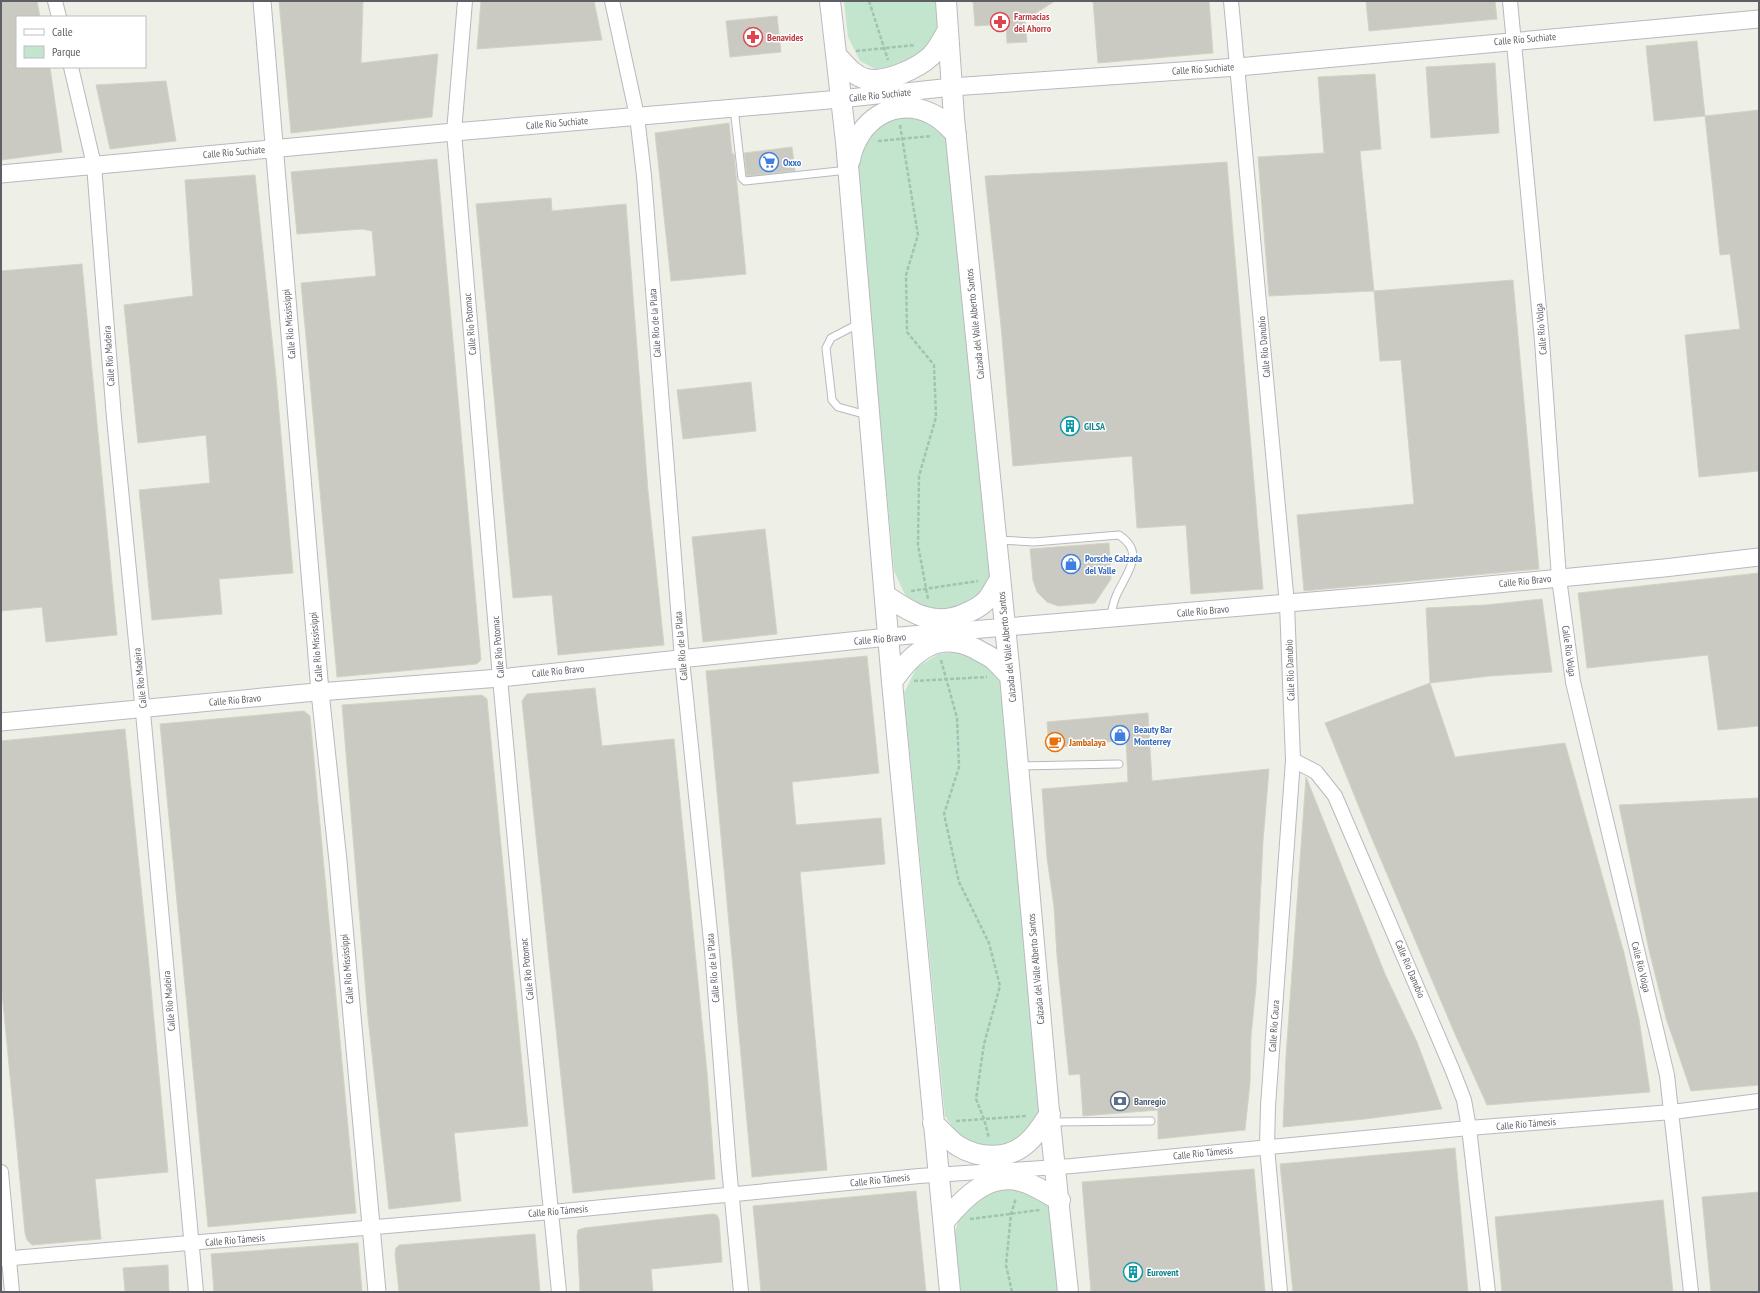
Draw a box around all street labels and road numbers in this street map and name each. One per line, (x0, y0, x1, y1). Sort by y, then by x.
street label: Calle Río Suchiate (1493, 30, 1557, 48)
street label: Calle Río Suchiate (1171, 60, 1235, 78)
street label: Calle Río Suchiate (848, 85, 912, 105)
street label: Calle Río Suchiate (525, 114, 589, 132)
street label: Calle Río Suchiate (202, 143, 266, 161)
street label: Calzada del Valle Alberto Santos (963, 268, 987, 380)
street label: Calle Río de la Plata (646, 288, 664, 358)
street label: Calle Río Mississippi (279, 289, 299, 359)
street label: Calle Río Potomac (461, 292, 479, 356)
street label: Calle Río Volga (1532, 303, 1550, 355)
street label: Calle Río Danubio (1255, 316, 1273, 378)
street label: Calle Río Madeira (100, 325, 118, 387)
street label: Calle Río Bravo (1498, 572, 1552, 590)
street label: Calzada del Valle Alberto Santos (995, 591, 1019, 703)
street label: Calle Río Bravo (1176, 602, 1230, 620)
street label: Calle Río de la Plata (672, 611, 690, 681)
street label: Calle Río Mississippi (306, 612, 326, 682)
street label: Calle Río Potomac (489, 615, 507, 679)
street label: Calle Río Volga (1559, 625, 1579, 677)
street label: Calle Río Bravo (853, 630, 907, 648)
street label: Calle Río Danubio (1282, 639, 1298, 701)
street label: Calle Río Madeira (130, 647, 150, 709)
street label: Calle Río Bravo (531, 662, 585, 680)
street label: Calle Río Bravo (208, 691, 262, 709)
street label: Calzada del Valle Alberto Santos (1025, 913, 1047, 1025)
street label: Calle Río de la Plata (704, 933, 722, 1003)
street label: Calle Río Mississippi (337, 934, 357, 1004)
street label: Calle Río Potomac (517, 937, 537, 1001)
street label: Calle Río Danubio (1392, 938, 1428, 1000)
street label: Calle Río Volga (1628, 940, 1654, 994)
street label: Calle Río Madeira (160, 970, 178, 1032)
street label: Calle Río Caura (1266, 999, 1282, 1053)
street label: Calle Río Támesis (1496, 1115, 1557, 1133)
street label: Calle Río Támesis (1173, 1143, 1234, 1163)
street label: Calle Río Támesis (850, 1170, 911, 1190)
street label: Calle Río Támesis (528, 1202, 589, 1220)
street label: Calle Río Támesis (205, 1231, 266, 1249)

